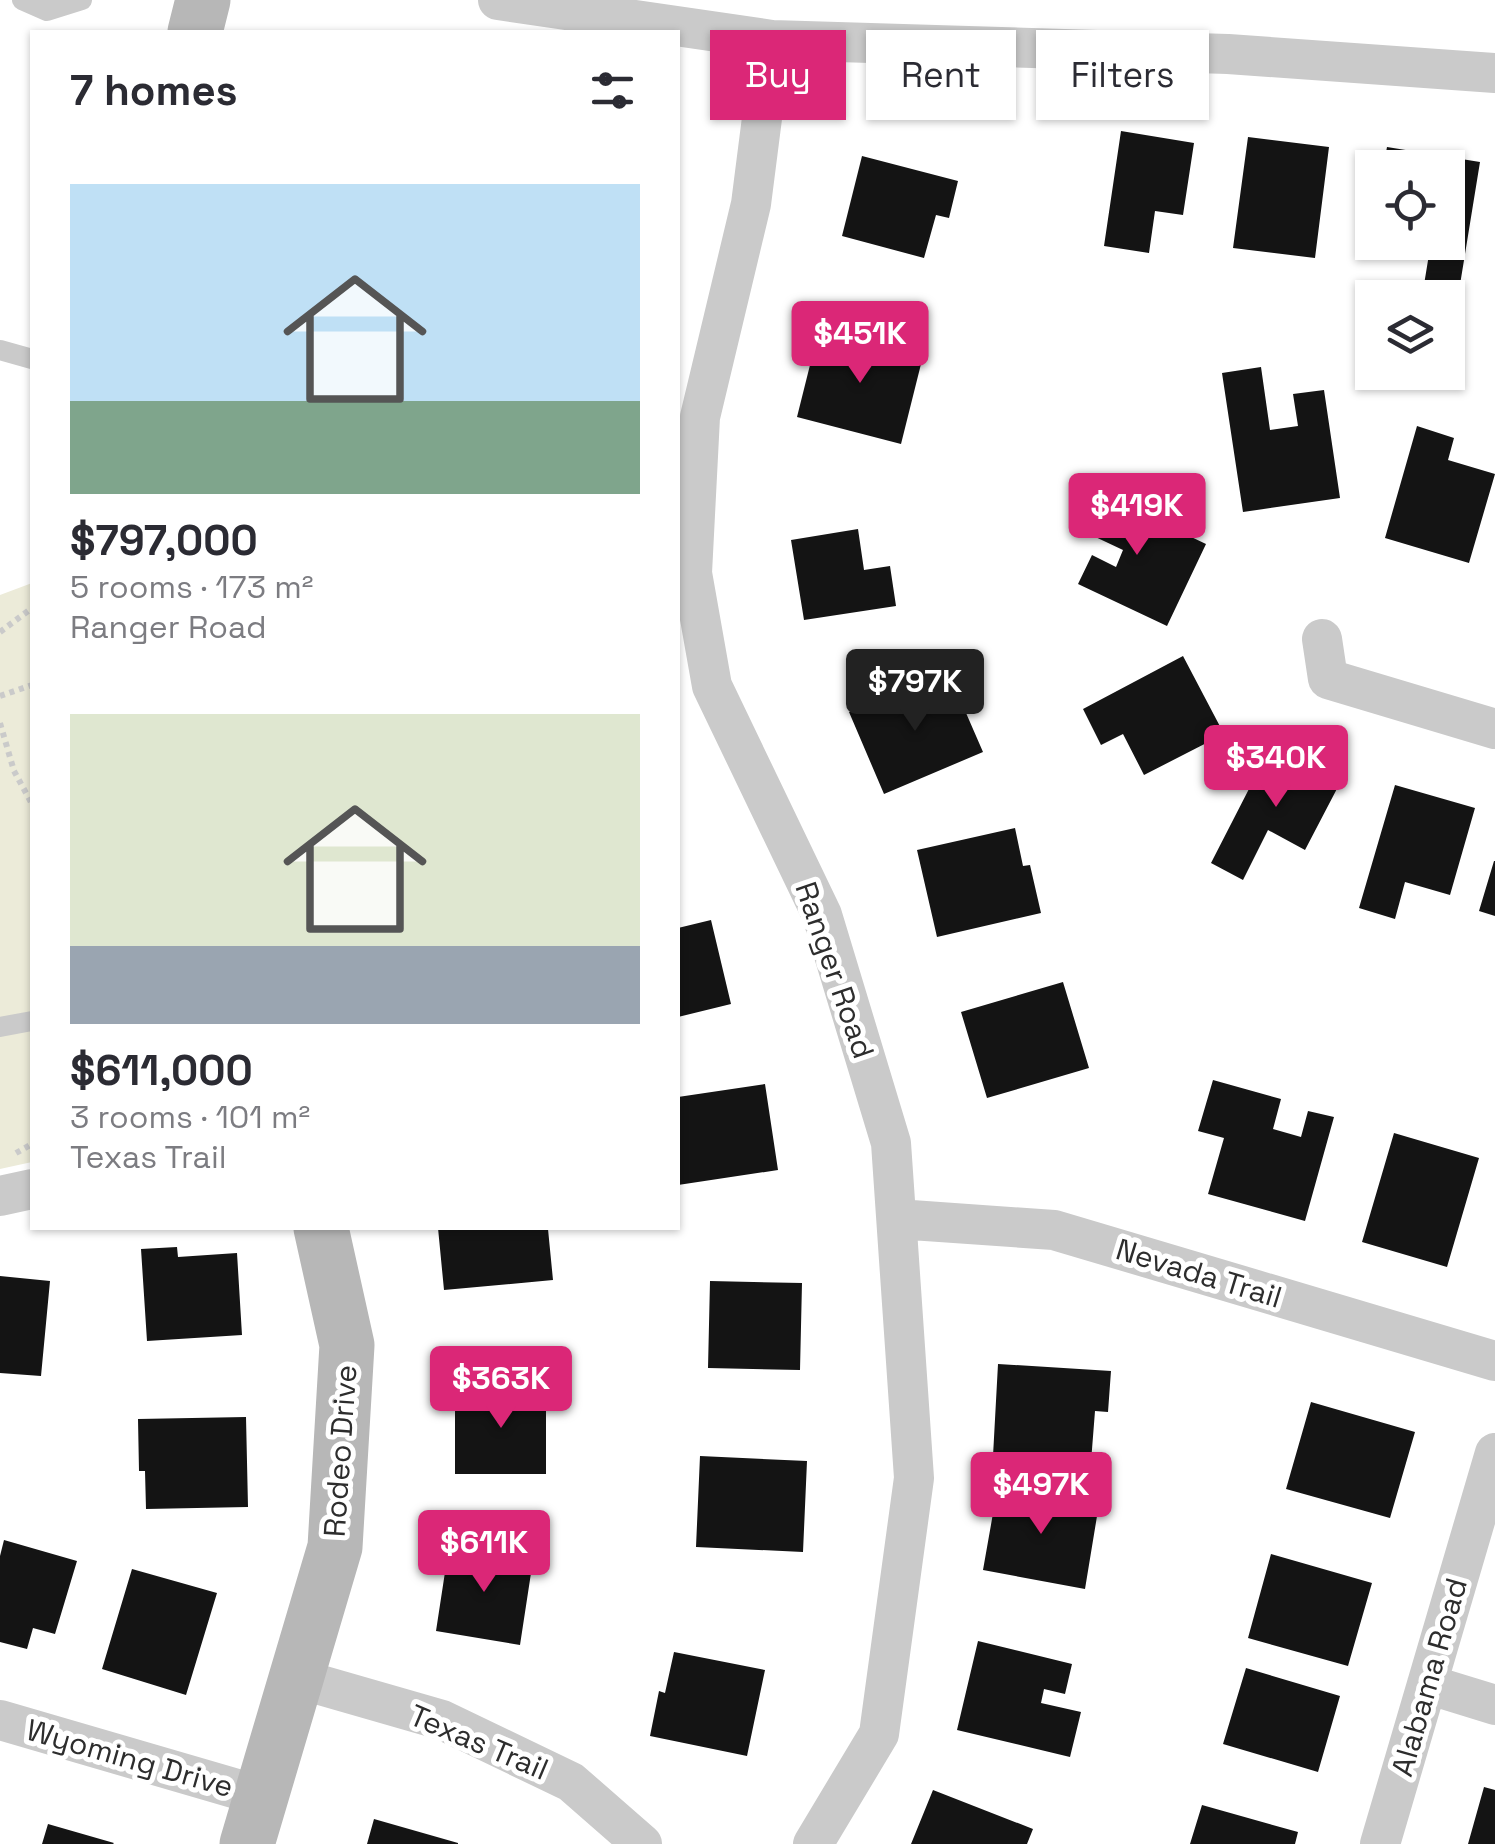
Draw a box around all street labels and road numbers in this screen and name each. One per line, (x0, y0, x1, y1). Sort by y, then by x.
street label: Ranger Road (787, 877, 883, 1063)
street label: Nevada Trail (1111, 1229, 1287, 1317)
street label: Rodeo Drive (315, 1364, 365, 1538)
street label: Alabama Road (1382, 1573, 1476, 1781)
street label: Texas Trail (404, 1695, 554, 1789)
street label: Wyoming Drive (22, 1710, 238, 1806)

